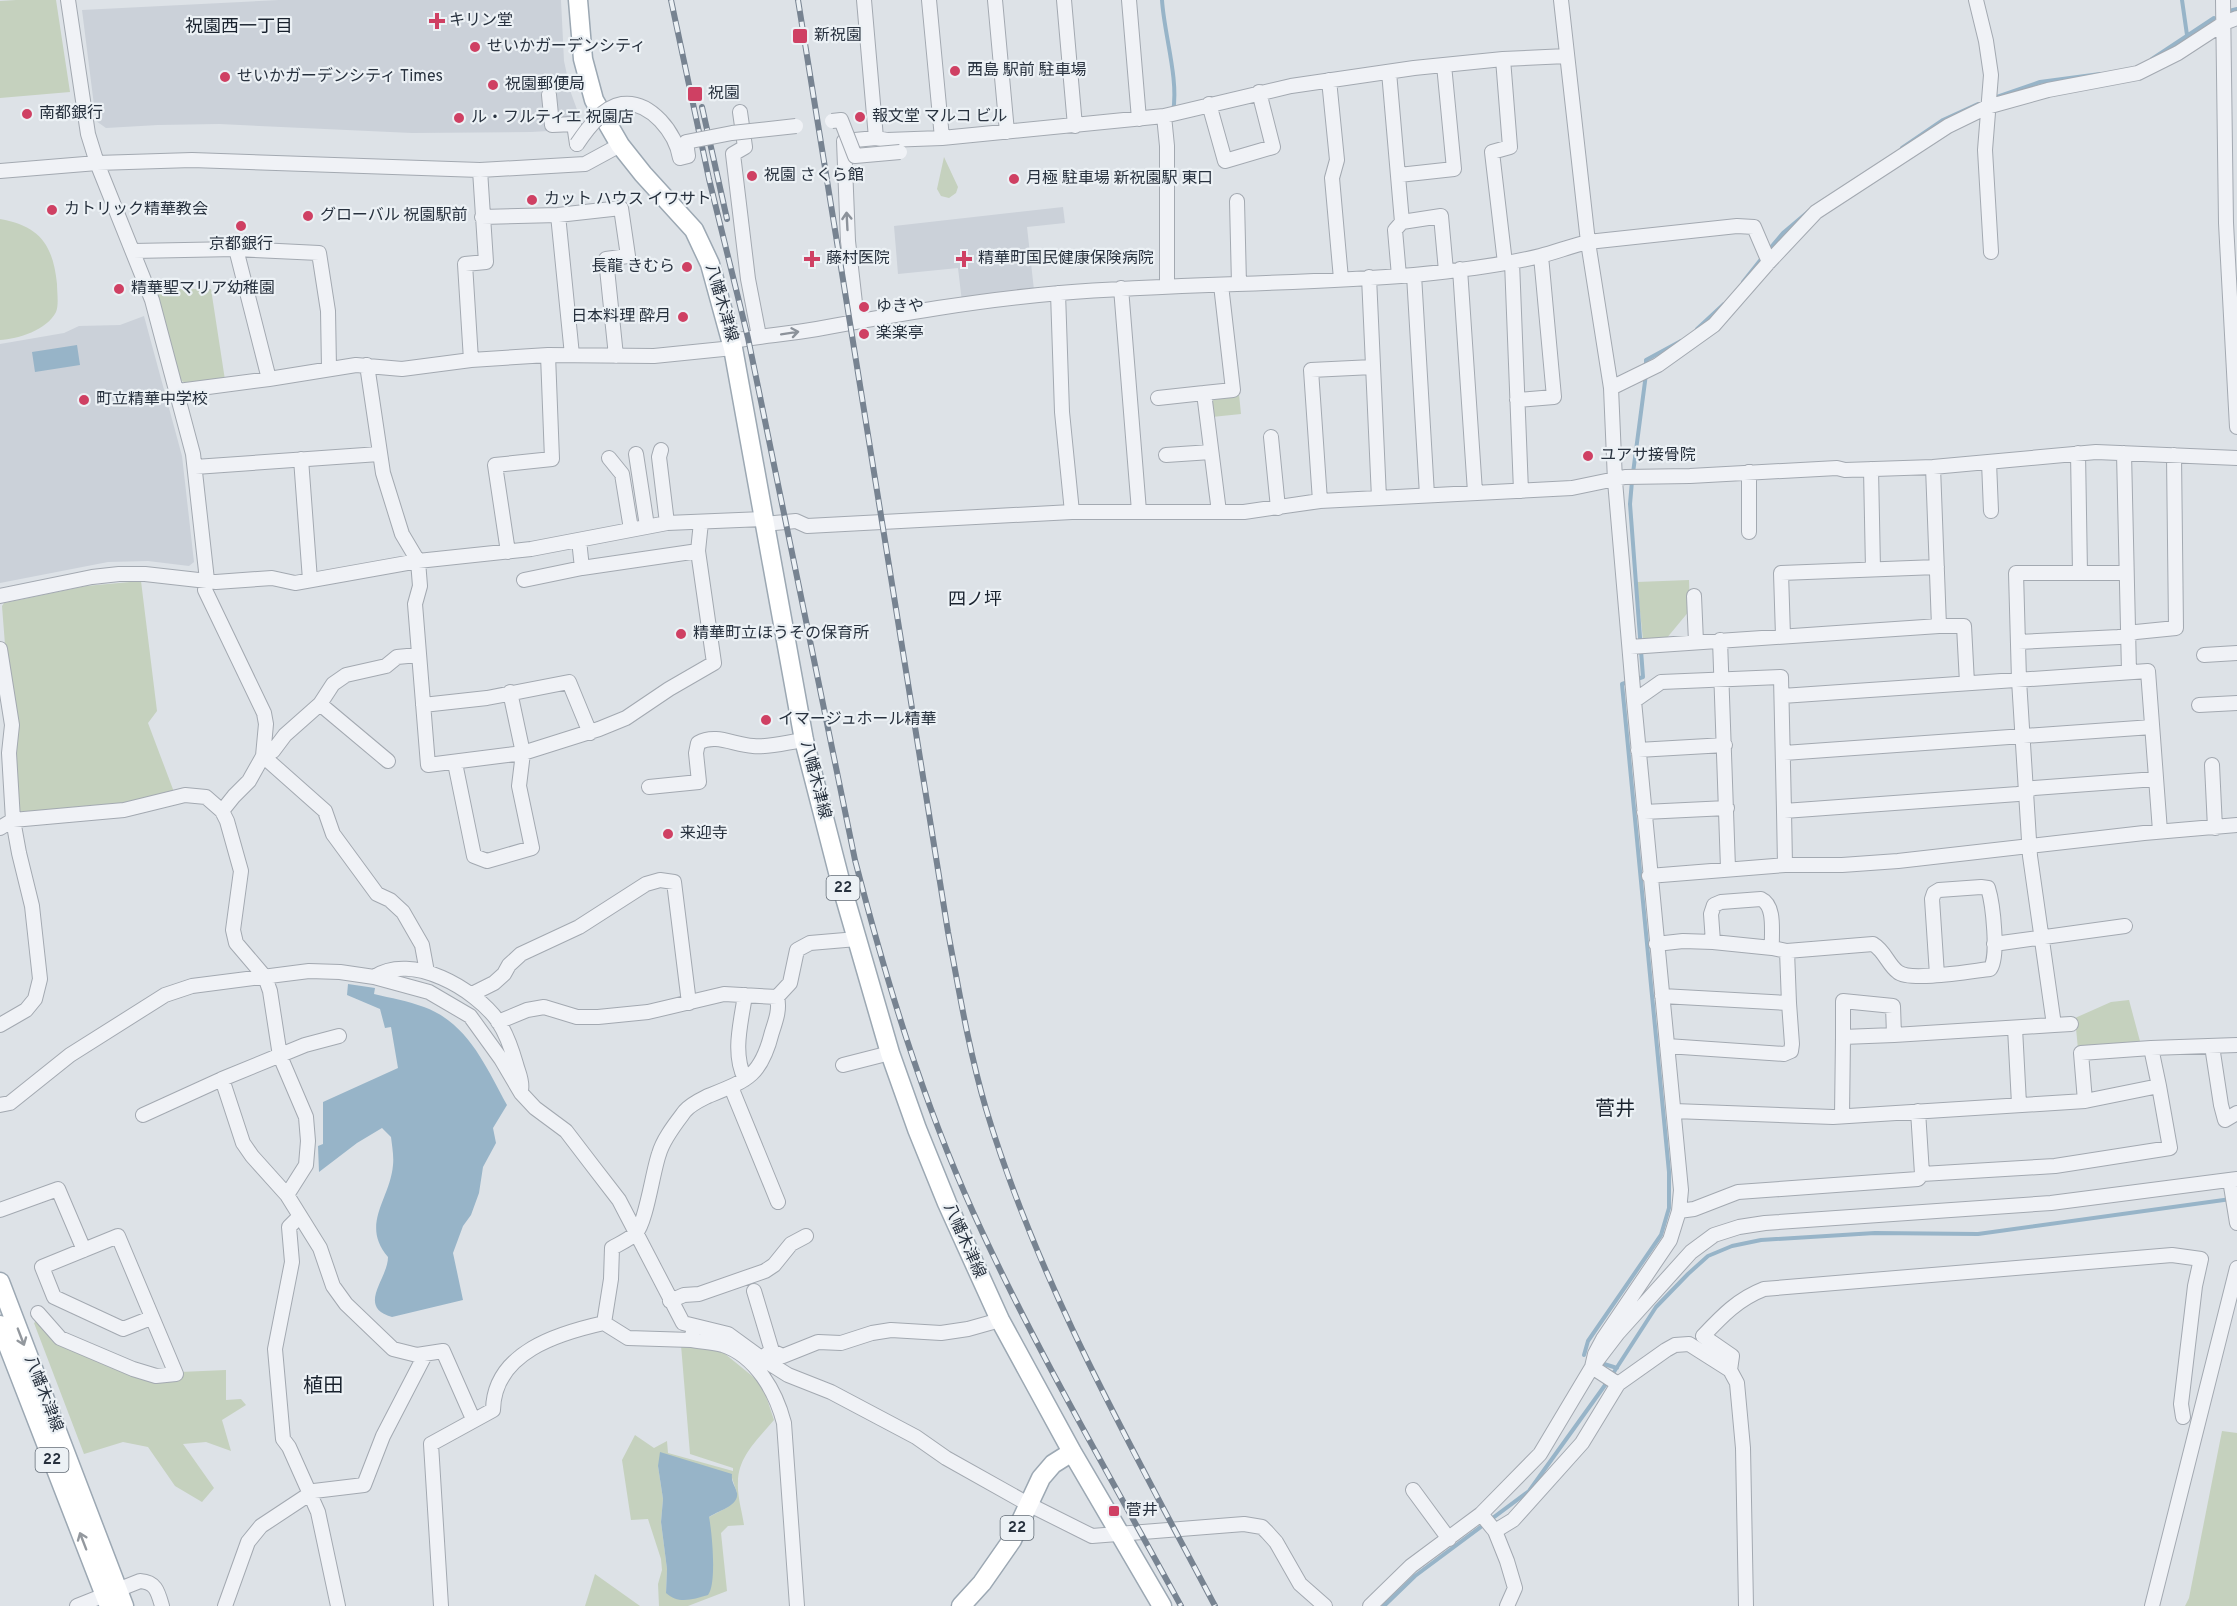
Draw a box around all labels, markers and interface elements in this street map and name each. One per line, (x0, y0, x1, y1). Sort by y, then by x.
place label: キリン堂 (449, 11, 513, 31)
marker: キリン堂 (430, 14, 444, 28)
district label: 祝園西一丁目 (185, 16, 293, 39)
place label: 新祝園 (814, 26, 862, 46)
marker: 新祝園 (791, 27, 809, 45)
place label: せいかガーデンシティ (487, 37, 646, 57)
marker: せいかガーデンシティ (468, 40, 482, 54)
place label: 西島 駅前 駐車場 (967, 61, 1087, 81)
marker: 西島 駅前 駐車場 (948, 64, 962, 78)
place label: せいかガーデンシティ Times (237, 67, 443, 87)
marker: せいかガーデンシティ Times (218, 70, 232, 84)
place label: 祝園郵便局 (505, 75, 585, 95)
marker: 祝園郵便局 (486, 78, 500, 92)
place label: 祝園 (708, 84, 740, 104)
marker: 祝園 (686, 85, 704, 103)
place label: 南都銀行 (39, 104, 103, 124)
marker: 南都銀行 (20, 107, 34, 121)
place label: 報文堂 マルコ ビル (872, 107, 1007, 127)
place label: ル・フルティエ 祝園店 (471, 108, 634, 128)
marker: 報文堂 マルコ ビル (853, 110, 867, 124)
marker: ル・フルティエ 祝園店 (452, 111, 466, 125)
place label: 祝園 さくら館 (764, 166, 864, 186)
marker: 祝園 さくら館 (745, 169, 759, 183)
place label: 月極 駐車場 新祝園駅 東口 (1026, 169, 1213, 189)
marker: 月極 駐車場 新祝園駅 東口 (1007, 172, 1021, 186)
place label: カット ハウス イワサト (544, 190, 712, 210)
marker: カット ハウス イワサト (525, 193, 539, 207)
place label: カトリック精華教会 (64, 200, 208, 220)
marker: カトリック精華教会 (45, 203, 59, 217)
place label: グローバル 祝園駅前 (320, 206, 468, 226)
marker: グローバル 祝園駅前 (301, 209, 315, 223)
one-way arrow (842, 211, 853, 231)
marker: 京都銀行 (234, 219, 248, 233)
place label: 京都銀行 (209, 235, 273, 255)
place label: 藤村医院 (826, 249, 890, 269)
place label: 精華町国民健康保険病院 (978, 249, 1154, 269)
marker: 藤村医院 (803, 250, 821, 268)
marker: 精華町国民健康保険病院 (955, 250, 973, 268)
place label: 長龍 きむら (591, 257, 675, 277)
marker: 長龍 きむら (680, 260, 694, 274)
street label: 八幡木津線 (700, 262, 742, 344)
place label: 精華聖マリア幼稚園 (131, 279, 275, 299)
marker: 精華聖マリア幼稚園 (112, 282, 126, 296)
place label: ゆきや (876, 297, 924, 317)
marker: ゆきや (857, 300, 871, 314)
place label: 日本料理 酔月 (571, 307, 671, 327)
marker: 日本料理 酔月 (676, 310, 690, 324)
place label: 楽楽亭 (876, 324, 924, 344)
marker: 楽楽亭 (857, 327, 871, 341)
one-way arrow (779, 328, 799, 339)
place label: 町立精華中学校 (96, 390, 208, 410)
marker: 町立精華中学校 (77, 393, 91, 407)
place label: ユアサ接骨院 (1600, 446, 1696, 466)
marker: ユアサ接骨院 (1581, 449, 1595, 463)
district label: 四ノ坪 (948, 589, 1002, 612)
place label: 精華町立ほうその保育所 (693, 624, 869, 644)
marker: 精華町立ほうその保育所 (674, 627, 688, 641)
place label: イマージュホール精華 (778, 710, 937, 730)
marker: イマージュホール精華 (759, 713, 773, 727)
street label: 八幡木津線 (796, 739, 834, 821)
place label: 来迎寺 (680, 824, 728, 844)
marker: 来迎寺 (661, 827, 675, 841)
road number: 22 (826, 876, 860, 900)
district label: 菅井 (1595, 1097, 1635, 1123)
street label: 八幡木津線 (939, 1200, 989, 1282)
one-way arrow (16, 1327, 27, 1346)
street label: 八幡木津線 (19, 1353, 67, 1435)
district label: 植田 (303, 1374, 343, 1400)
road number: 22 (36, 1448, 68, 1472)
place label: 菅井 (1126, 1501, 1158, 1521)
marker: 菅井 (1107, 1504, 1121, 1518)
road number: 22 (1000, 1516, 1034, 1540)
one-way arrow (77, 1533, 88, 1551)

